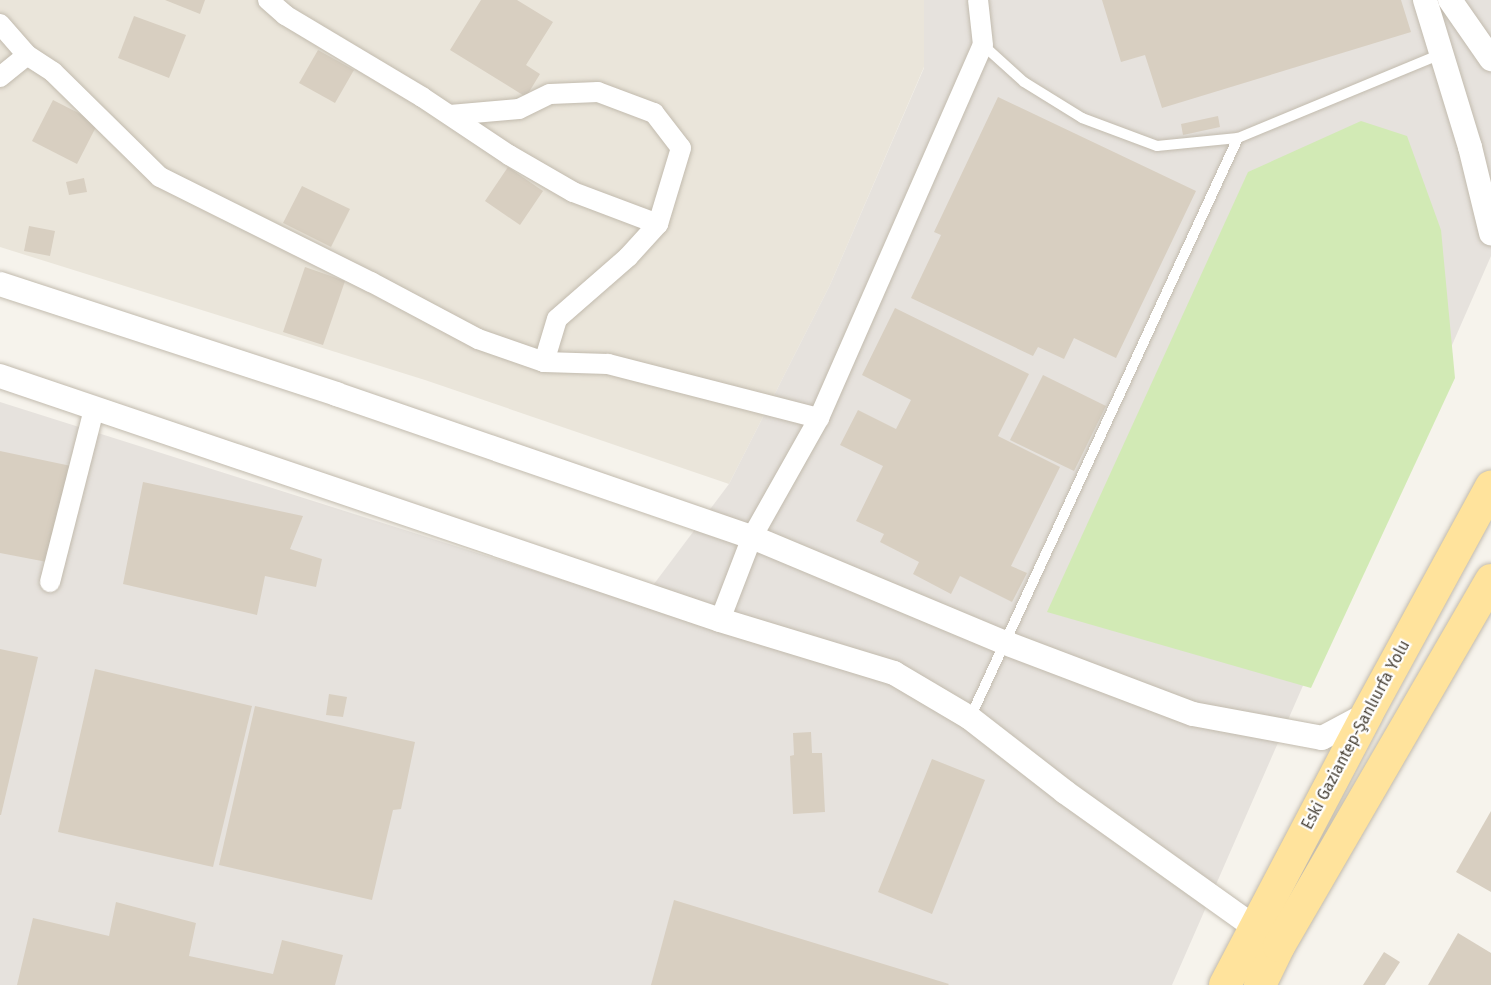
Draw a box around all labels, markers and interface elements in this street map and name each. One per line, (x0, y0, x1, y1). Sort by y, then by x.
street label: Eski Gaziantep-Şanlıurfa Yolu (1298, 637, 1414, 833)

